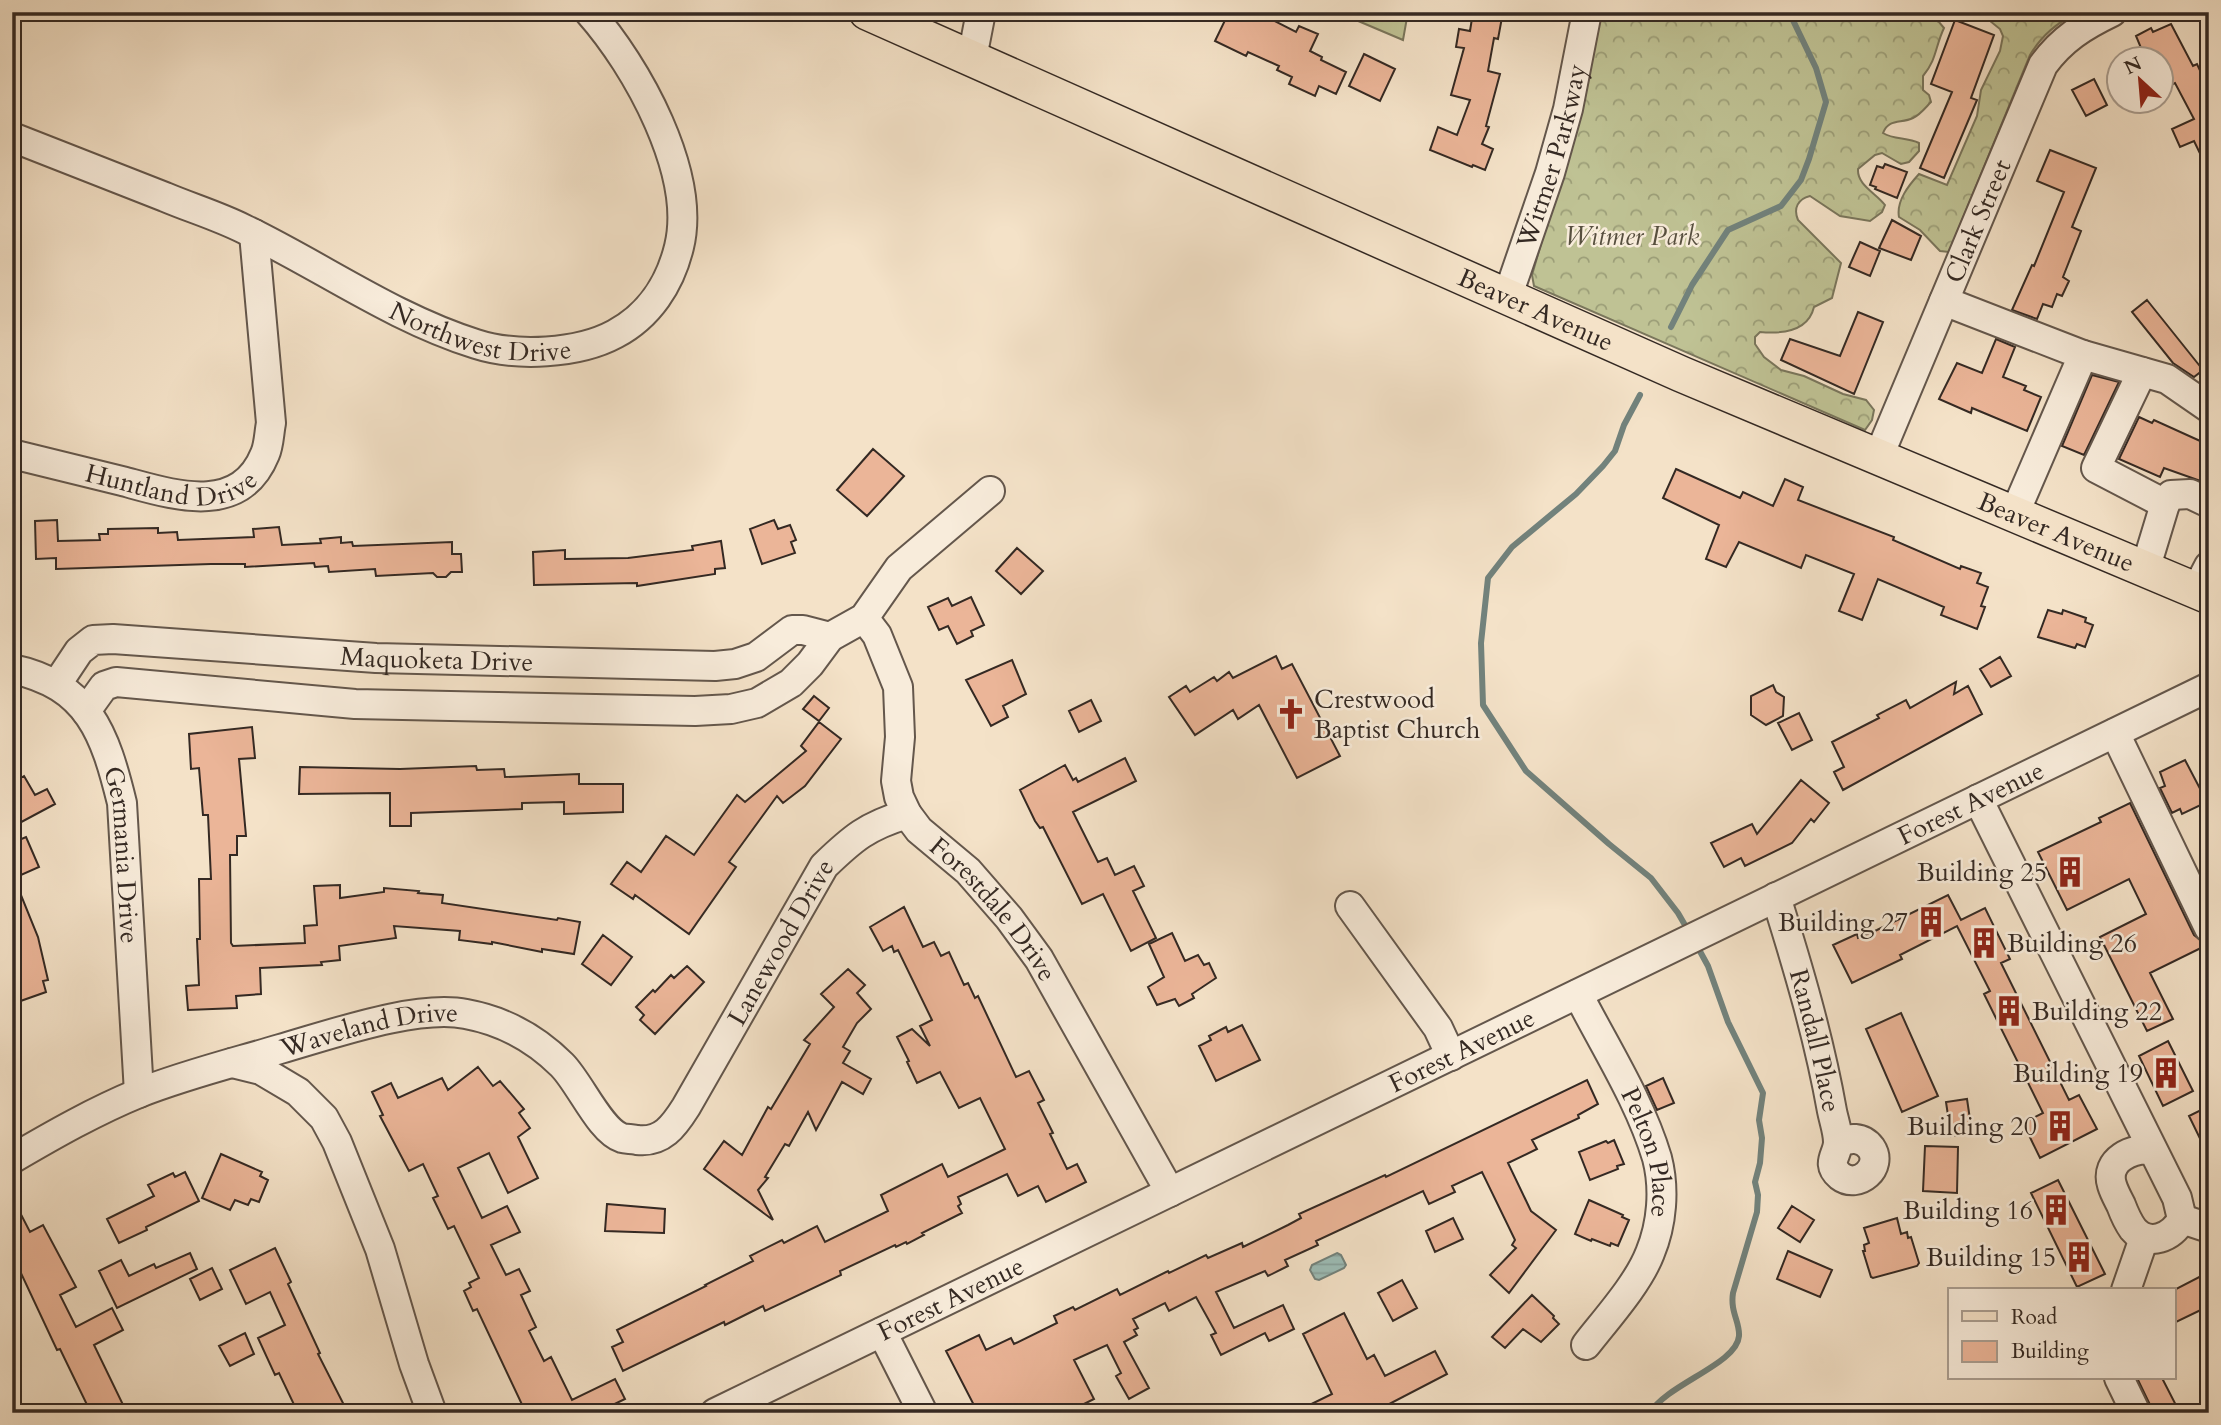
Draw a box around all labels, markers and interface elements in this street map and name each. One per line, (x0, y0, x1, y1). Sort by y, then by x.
north arrow (2106, 46, 2176, 116)
text: N (2120, 50, 2147, 81)
street label: Witmer Parkway (1508, 61, 1594, 254)
street label: Clark Street (1936, 154, 2019, 288)
park label: Witmer Park (1565, 219, 1699, 254)
street label: Beaver Avenue (1453, 260, 1619, 359)
street label: Northwest Drive (384, 293, 574, 370)
street label: Huntland Drive (82, 455, 265, 514)
street label: Beaver Avenue (1973, 483, 2140, 580)
street label: Maquoketa Drive (339, 638, 534, 679)
place label: Crestwood Baptist Church (1314, 682, 1480, 747)
church icon: Crestwood Baptist Church (1274, 697, 1308, 731)
street label: Forest Avenue (1892, 752, 2050, 853)
street label: Germania Drive (96, 762, 148, 945)
street label: Forestdale Drive (922, 829, 1065, 987)
street label: Lanewood Drive (719, 853, 842, 1032)
place label: Building 25 (1917, 855, 2047, 890)
building icon: Building 25 (2053, 855, 2087, 889)
place label: Building 27 (1778, 905, 1908, 940)
building icon: Building 27 (1914, 905, 1948, 939)
building icon: Building 26 (1967, 926, 2001, 960)
place label: Building 26 (2007, 926, 2137, 961)
street label: Randall Place (1781, 965, 1849, 1115)
street label: Waveland Drive (275, 994, 459, 1066)
building icon: Building 22 (1992, 994, 2026, 1028)
place label: Building 22 (2032, 994, 2162, 1029)
street label: Forest Avenue (1383, 1000, 1540, 1101)
place label: Building 19 (2013, 1056, 2143, 1091)
building icon: Building 19 (2149, 1056, 2183, 1090)
street label: Pelton Place (1613, 1081, 1679, 1220)
place label: Building 20 (1907, 1109, 2037, 1144)
building icon: Building 20 (2043, 1109, 2077, 1143)
place label: Building 16 (1903, 1193, 2033, 1228)
building icon: Building 16 (2039, 1193, 2073, 1227)
place label: Building 15 (1926, 1240, 2056, 1275)
building icon: Building 15 (2062, 1240, 2096, 1274)
street label: Forest Avenue (872, 1248, 1030, 1349)
legend (1948, 1288, 2176, 1380)
text: Road (2011, 1303, 2057, 1332)
text: Building (2011, 1337, 2089, 1366)

